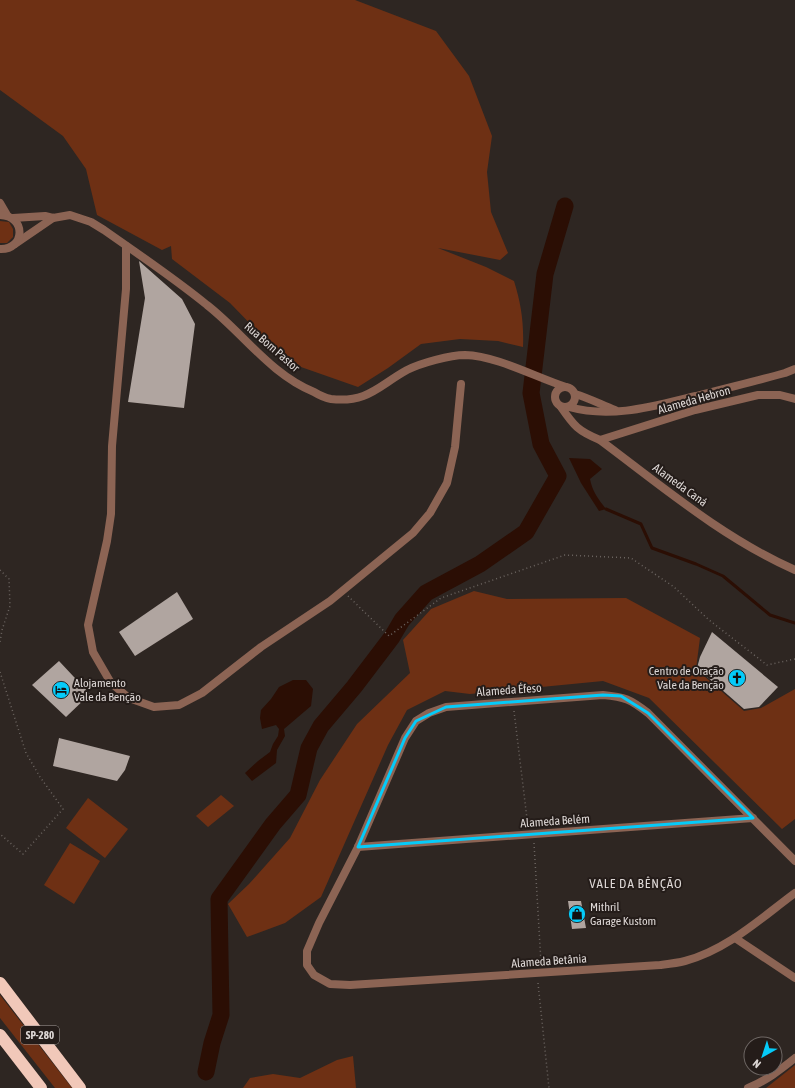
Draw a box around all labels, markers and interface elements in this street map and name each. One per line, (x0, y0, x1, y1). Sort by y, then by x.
street label: Rua Bom Pastor (242, 319, 303, 375)
street label: Alameda Hebron (656, 383, 732, 417)
street label: Alameda Caná (650, 461, 710, 509)
place label: Centro de Oração Vale da Benção (649, 664, 724, 692)
church icon: Centro de Oração Vale da Benção (727, 668, 747, 688)
place label: Alojamento Vale da Benção (74, 676, 141, 704)
hotel icon: Alojamento Vale da Benção (51, 680, 71, 700)
street label: Alameda Éfeso (476, 681, 542, 699)
street label: Alameda Belém (520, 812, 590, 830)
district label: VALE DA BÊNÇÃO (589, 876, 683, 891)
place label: Mithril Garage Kustom (590, 900, 656, 928)
shop icon: Mithril Garage Kustom (567, 904, 587, 924)
street label: Alameda Betânia (511, 951, 587, 971)
road number: SP-280 (21, 1026, 59, 1044)
north arrow (743, 1036, 783, 1076)
text: N (750, 1057, 763, 1070)

